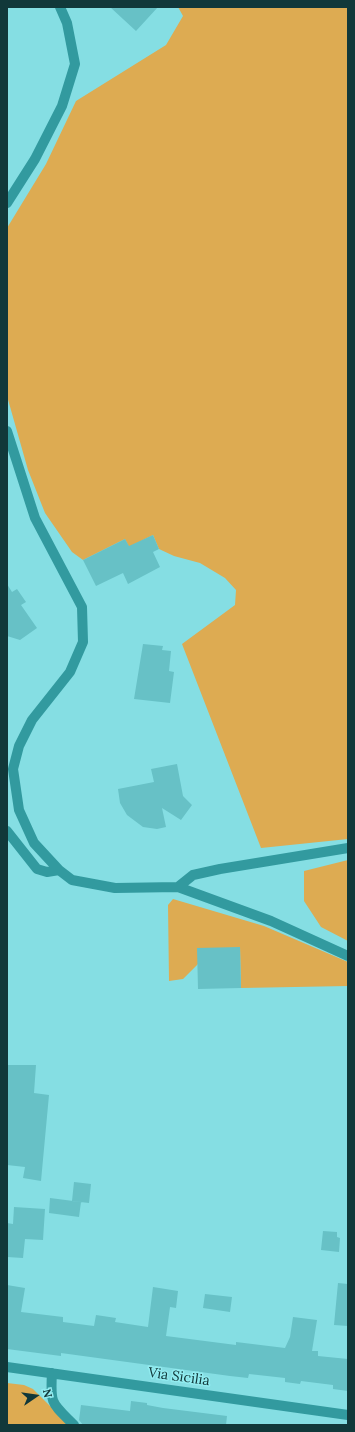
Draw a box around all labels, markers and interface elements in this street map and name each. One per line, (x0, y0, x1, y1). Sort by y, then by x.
street label: Via Sicilia (147, 1364, 211, 1390)
north arrow (16, 1376, 56, 1416)
text: N (40, 1388, 55, 1399)

